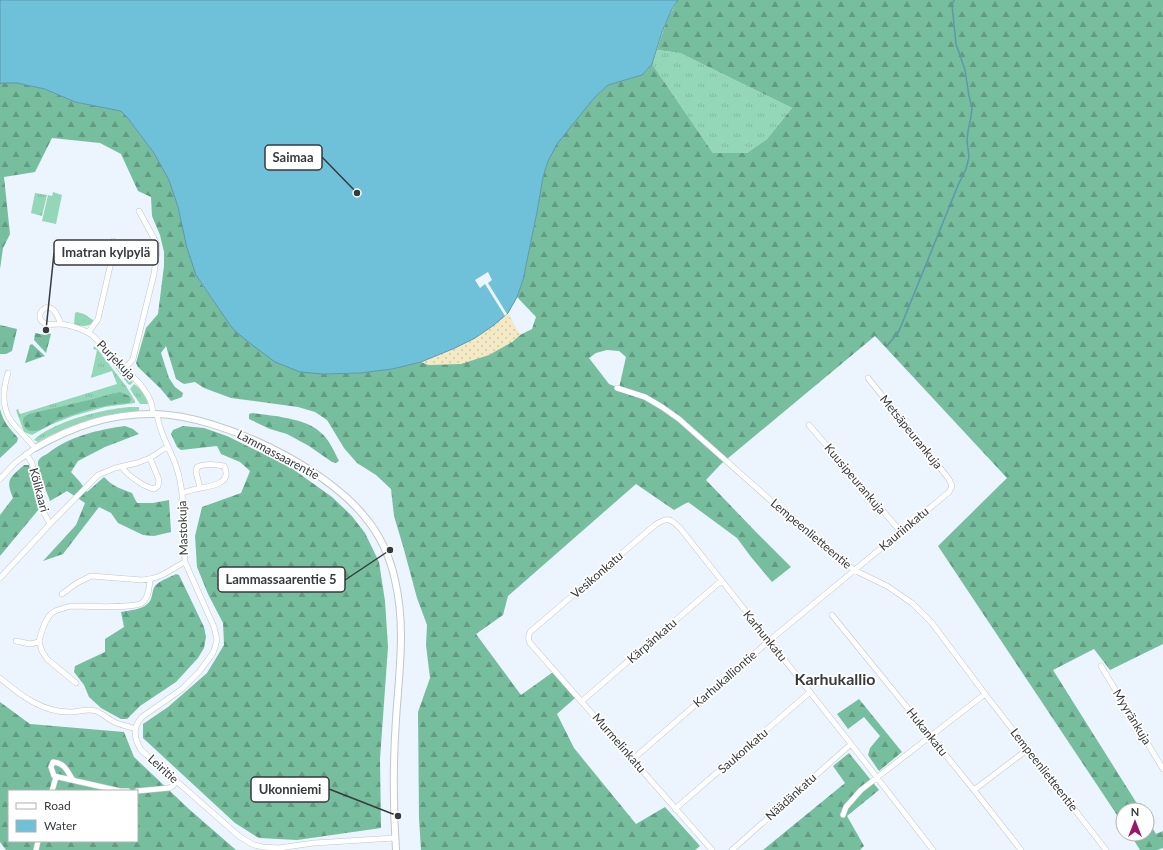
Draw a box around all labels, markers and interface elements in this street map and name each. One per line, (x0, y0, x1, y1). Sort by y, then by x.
callout: Saimaa (265, 145, 322, 170)
text: Saimaa (272, 149, 314, 165)
callout: Imatran kylpylä (54, 240, 158, 265)
text: Imatran kylpylä (62, 244, 150, 260)
street label: Purjekuja (94, 337, 139, 383)
street label: Metsäpeurankuja (877, 392, 946, 472)
street label: Lammassaarentie (235, 427, 322, 483)
street label: Kuusipeurankuja (822, 440, 889, 517)
street label: Kölikaari (26, 466, 53, 514)
street label: Lempeenlietteentie (768, 495, 855, 572)
street label: Mastokuja (174, 500, 191, 556)
street label: Kauriinkatu (876, 503, 932, 554)
street label: Vesikonkatu (568, 548, 626, 601)
callout: Lammassaarentie 5 (218, 567, 345, 592)
text: Lammassaarentie 5 (225, 571, 337, 587)
street label: Karhunkatu (740, 607, 791, 664)
street label: Kärpänkatu (624, 615, 679, 666)
street label: Karhukalliontie (690, 647, 760, 710)
district label: Karhukallio (795, 669, 875, 688)
street label: Myyränkuja (1110, 686, 1155, 747)
street label: Hukankatu (903, 705, 951, 759)
street label: Murmelinkatu (590, 710, 649, 775)
street label: Saukonkatu (715, 725, 771, 776)
street label: Lempeenlietteentie (1007, 725, 1081, 814)
street label: Leiritie (145, 751, 182, 786)
street label: Näädänkatu (762, 770, 819, 823)
callout: Ukonniemi (251, 777, 329, 802)
text: Ukonniemi (259, 781, 321, 797)
legend (8, 790, 138, 842)
text: Road (44, 798, 71, 813)
north arrow (1115, 802, 1155, 842)
text: N (1131, 805, 1139, 818)
text: Water (44, 818, 77, 833)

